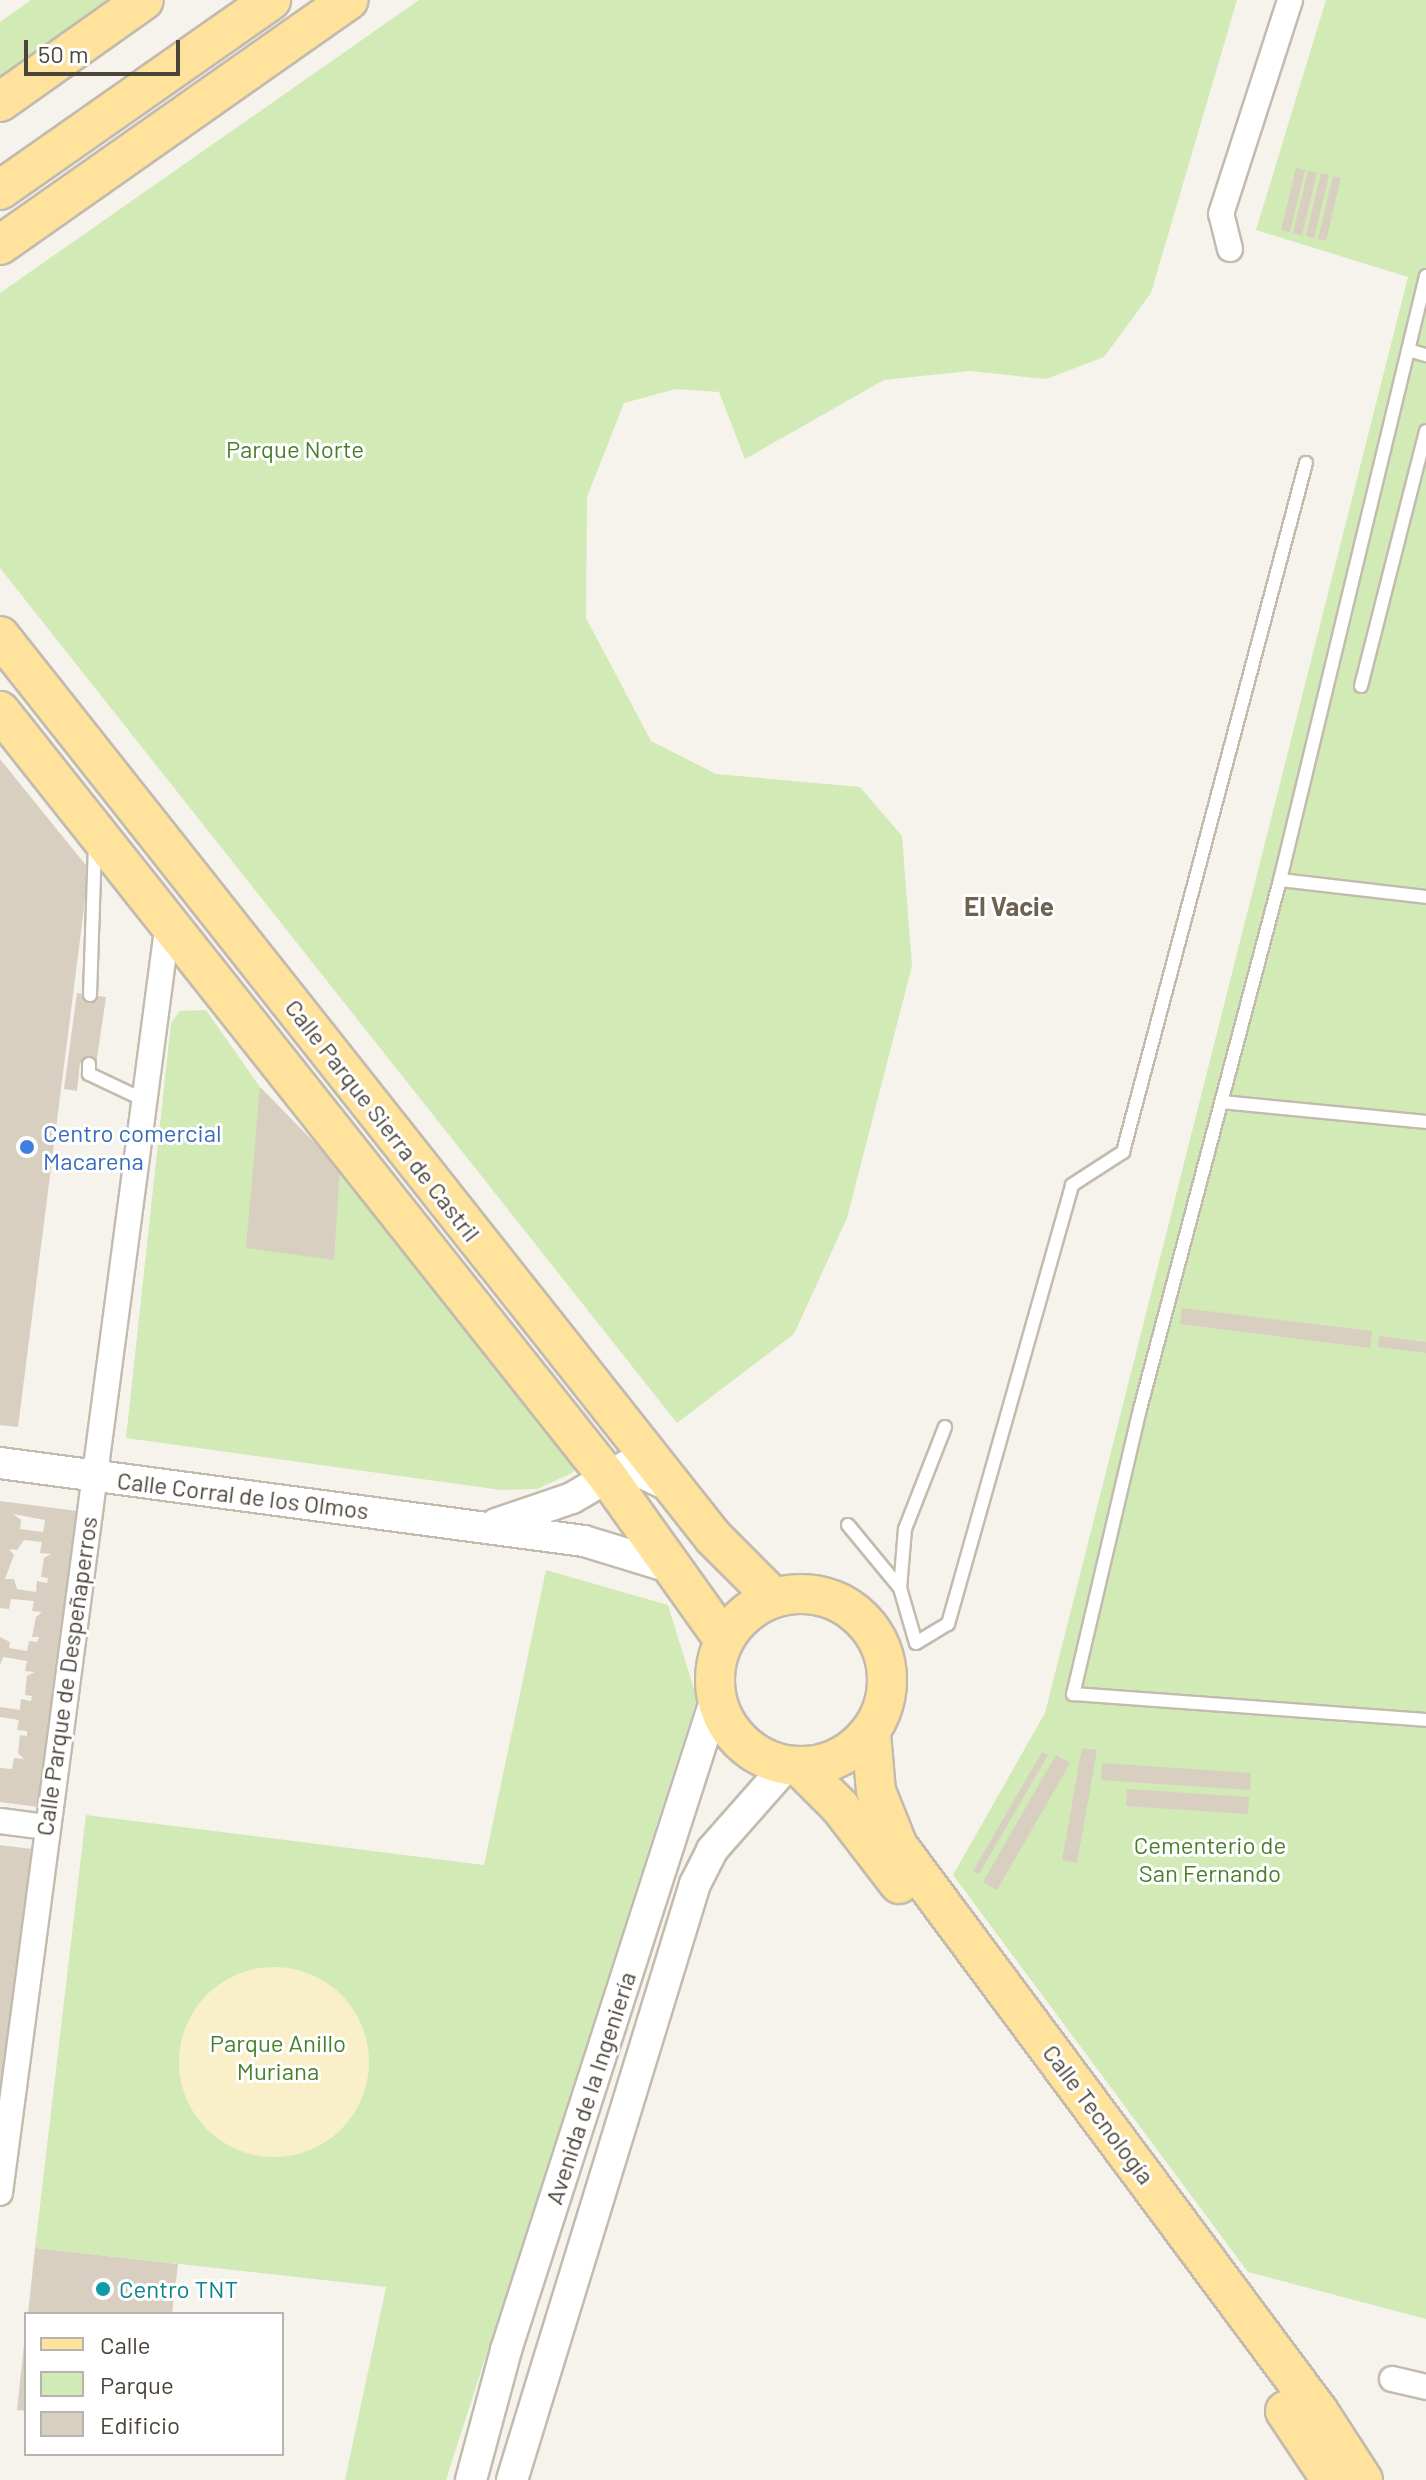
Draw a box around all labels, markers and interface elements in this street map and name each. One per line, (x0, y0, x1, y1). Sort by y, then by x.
scale bar (28, 24, 184, 74)
text: 50 m (38, 39, 89, 68)
park label: Parque Norte (226, 435, 364, 463)
district label: El Vacie (964, 890, 1054, 922)
street label: Calle Parque Sierra de Castril (280, 993, 486, 1247)
place label: Centro comercial Macarena (43, 1119, 221, 1175)
marker: Centro comercial Macarena (18, 1138, 36, 1156)
street label: Calle Corral de los Olmos (116, 1465, 370, 1525)
street label: Calle Parque de Despeñaperros (29, 1514, 103, 1838)
park label: Cementerio de San Fernando (1134, 1831, 1286, 1887)
street label: Avenida de la Ingeniería (539, 1968, 641, 2208)
park label: Parque Anillo Muriana (210, 2029, 346, 2085)
street label: Calle Tecnología (1037, 2039, 1161, 2189)
place label: Centro TNT (119, 2275, 238, 2303)
marker: Centro TNT (94, 2280, 112, 2298)
legend (24, 2312, 284, 2456)
text: Calle (100, 2330, 151, 2359)
text: Parque (100, 2370, 174, 2399)
text: Edificio (100, 2410, 180, 2439)

